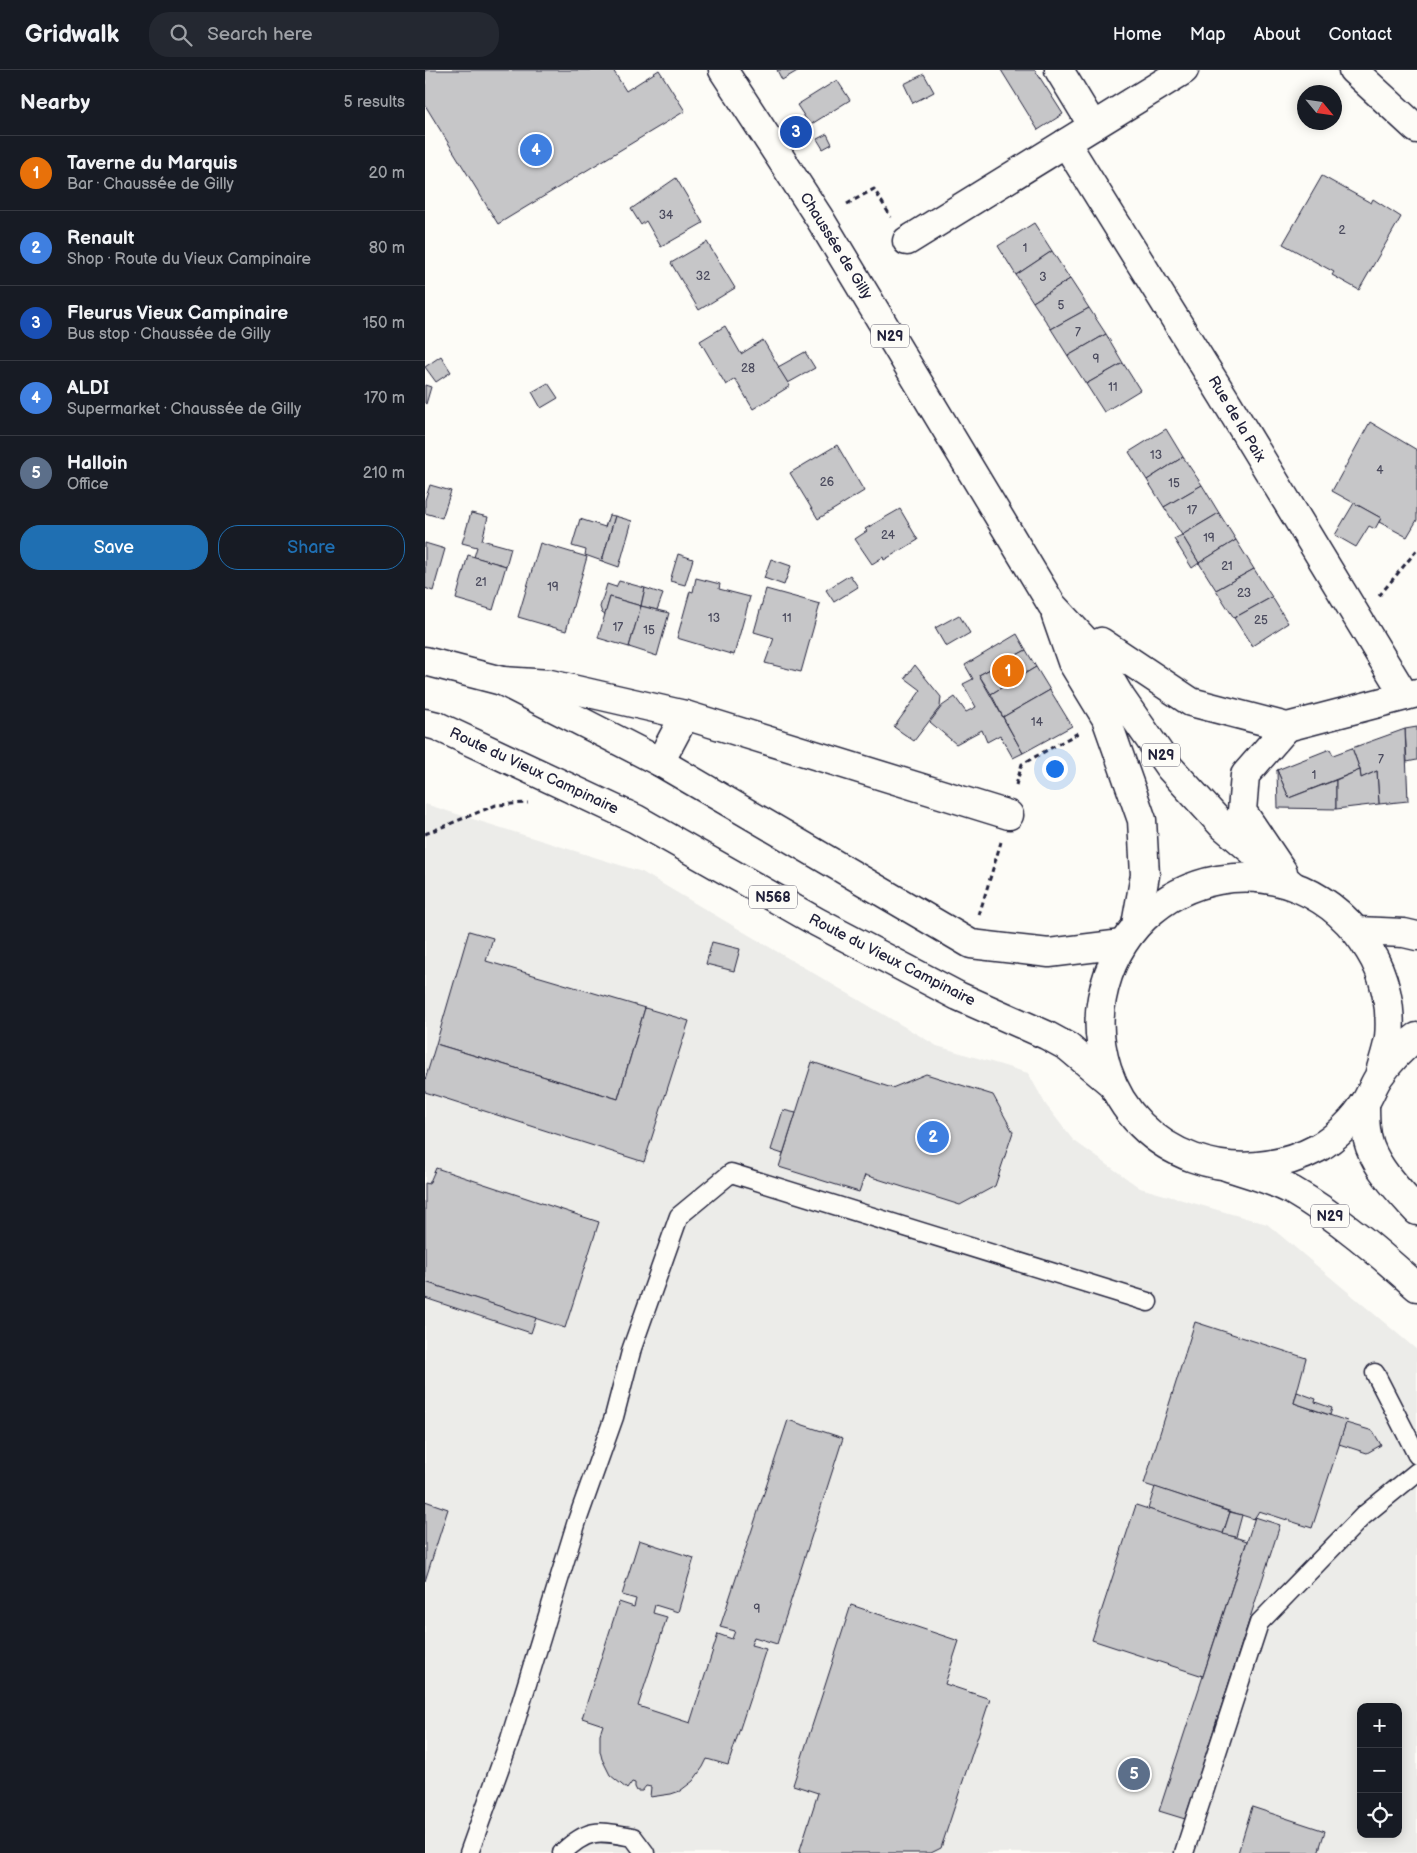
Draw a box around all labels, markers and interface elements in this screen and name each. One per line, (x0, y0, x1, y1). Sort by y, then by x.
search box (149, 12, 499, 57)
text: Gridwalk (25, 20, 119, 49)
icon: search (167, 21, 195, 49)
text: Search here (207, 23, 312, 46)
text: Home (1113, 24, 1162, 45)
text: Map (1190, 24, 1226, 45)
text: About (1254, 24, 1301, 45)
text: Contact (1329, 24, 1392, 45)
north arrow (1297, 85, 1342, 130)
text: Nearby (20, 90, 90, 115)
text: 5 results (343, 93, 405, 112)
pin: 3 (780, 113, 812, 151)
pin: 4 (520, 131, 552, 169)
text: Taverne du Marquis (67, 152, 237, 175)
text: 1 (33, 164, 39, 183)
text: 20 m (369, 164, 405, 183)
text: Bar · Chaussée de Gilly (67, 175, 234, 194)
street label: Chaussée de Gilly (796, 189, 877, 303)
house number: 34 (659, 208, 674, 223)
house number: 2 (1338, 223, 1346, 238)
text: Renault (67, 227, 134, 250)
text: 2 (31, 239, 41, 258)
text: 80 m (369, 239, 405, 258)
house number: 1 (1023, 241, 1027, 256)
text: Shop · Route du Vieux Campinaire (67, 250, 311, 269)
house number: 32 (696, 269, 710, 284)
house number: 3 (1039, 270, 1047, 285)
house number: 5 (1058, 298, 1065, 313)
text: Fleurus Vieux Campinaire (67, 302, 288, 325)
text: 3 (31, 314, 41, 333)
text: 150 m (363, 314, 405, 333)
text: Bus stop · Chaussée de Gilly (67, 325, 271, 344)
road number: N29 (871, 325, 909, 348)
house number: 7 (1075, 325, 1081, 340)
house number: 9 (1093, 352, 1100, 367)
house number: 28 (741, 361, 755, 376)
street label: Rue de la Paix (1204, 372, 1270, 466)
text: ALDI (67, 377, 109, 400)
house number: 11 (1108, 380, 1118, 395)
text: 4 (31, 389, 41, 408)
text: 170 m (364, 389, 405, 408)
text: Supermarket · Chaussée de Gilly (67, 400, 301, 419)
house number: 13 (1150, 448, 1162, 463)
text: Halloin (67, 452, 128, 475)
house number: 4 (1376, 463, 1384, 478)
text: 5 (31, 464, 41, 483)
text: 210 m (363, 464, 405, 483)
text: Office (67, 475, 109, 494)
house number: 26 (820, 475, 834, 490)
house number: 15 (1168, 476, 1180, 491)
house number: 17 (1187, 503, 1197, 518)
button: Save (20, 525, 208, 570)
button: Share (218, 525, 405, 570)
house number: 24 (881, 528, 896, 543)
house number: 19 (1203, 531, 1215, 546)
house number: 21 (1221, 559, 1233, 574)
house number: 21 (475, 575, 487, 590)
house number: 19 (547, 580, 559, 595)
house number: 23 (1237, 586, 1251, 601)
house number: 13 (708, 611, 720, 626)
house number: 11 (782, 611, 792, 626)
house number: 25 (1254, 613, 1268, 628)
house number: 17 (613, 620, 623, 635)
house number: 15 (643, 623, 655, 638)
pin: 1 (992, 652, 1024, 690)
house number: 14 (1031, 715, 1044, 730)
street label: Route du Vieux Campinaire (446, 723, 622, 819)
road number: N29 (1142, 744, 1180, 766)
house number: 7 (1378, 752, 1384, 767)
your location (1042, 756, 1068, 782)
house number: 1 (1312, 768, 1316, 783)
road number: N568 (749, 886, 797, 909)
street label: Route du Vieux Campinaire (806, 910, 979, 1010)
pin: 2 (917, 1118, 949, 1156)
road number: N29 (1311, 1204, 1349, 1228)
house number: 9 (754, 1602, 761, 1617)
map controls (1357, 1703, 1402, 1838)
button: + (1357, 1703, 1402, 1748)
button: − (1357, 1748, 1402, 1793)
pin: 5 (1118, 1755, 1150, 1793)
button: locate (1357, 1793, 1402, 1838)

